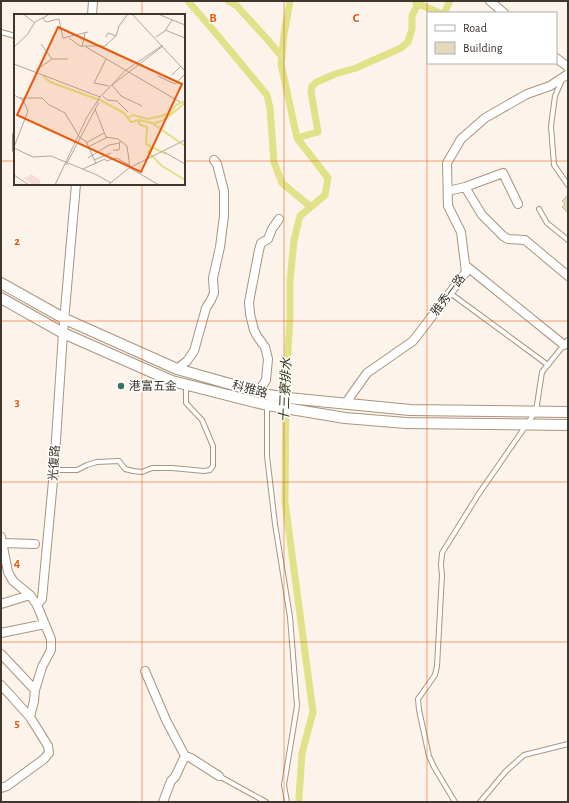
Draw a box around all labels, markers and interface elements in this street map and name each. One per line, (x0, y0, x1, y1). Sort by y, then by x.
text: B (209, 12, 217, 25)
text: C (353, 12, 360, 25)
legend (427, 12, 557, 64)
inset map (14, 14, 185, 185)
text: Road (463, 22, 487, 34)
text: Building (463, 42, 503, 54)
text: 2 (14, 235, 20, 248)
street label: 雅秀一路 (428, 272, 467, 318)
water label: 十三寮排水 (277, 356, 294, 423)
street label: 科雅路 (231, 378, 269, 399)
place label: 港富五金 (129, 379, 177, 392)
marker: 港富五金 (116, 381, 126, 391)
text: 3 (14, 396, 20, 409)
street label: 光復路 (46, 445, 61, 481)
text: 4 (14, 557, 21, 570)
text: 5 (14, 717, 20, 730)

